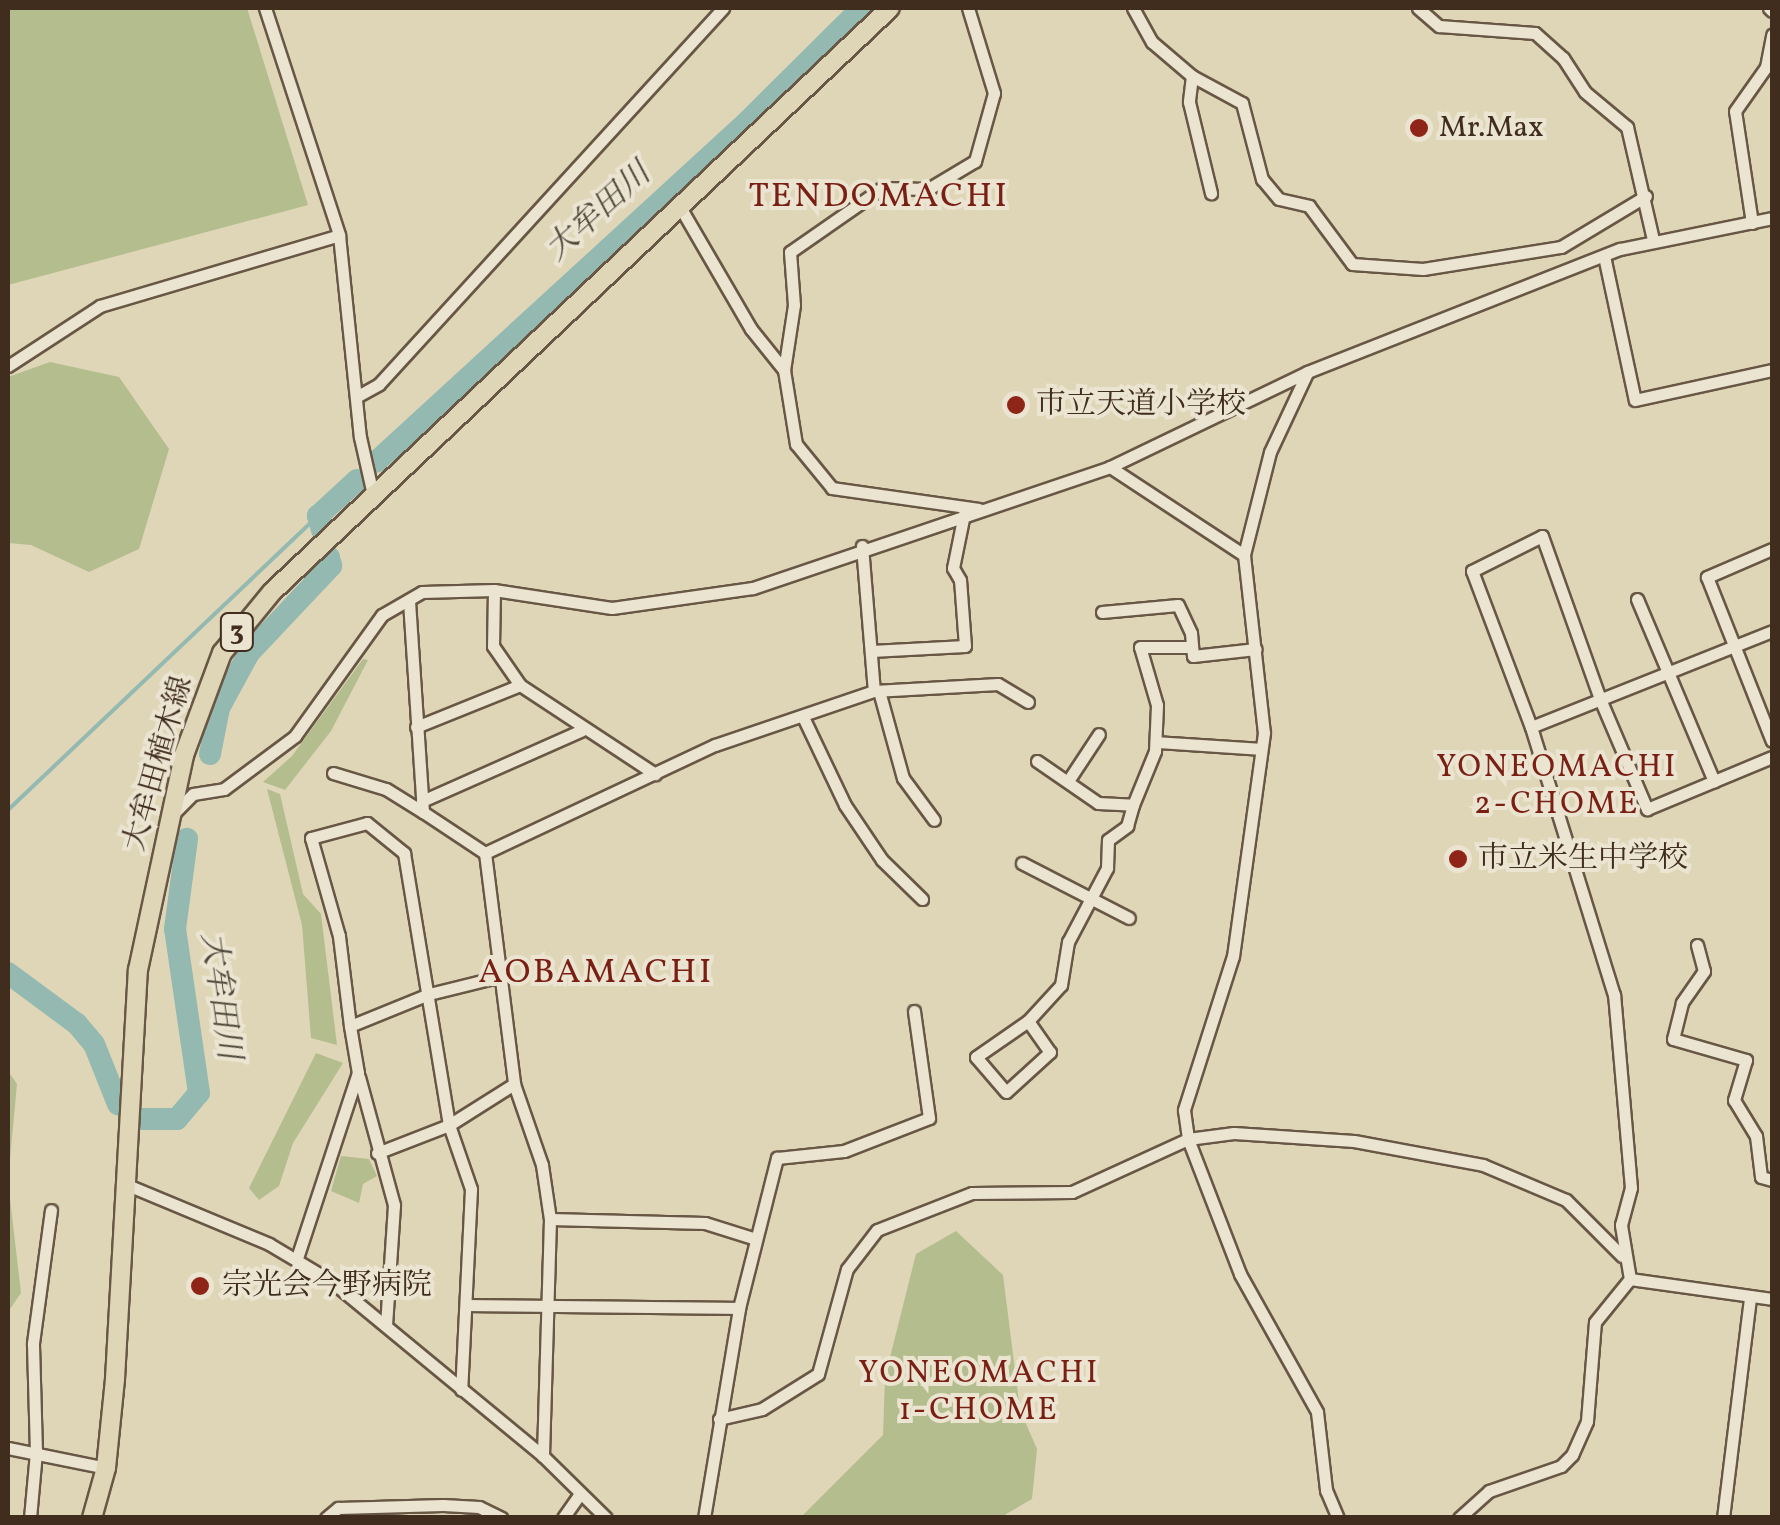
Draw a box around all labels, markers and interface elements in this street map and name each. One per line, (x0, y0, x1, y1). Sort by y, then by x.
place label: Mr.Max (1439, 110, 1544, 146)
marker: Mr.Max (1408, 117, 1430, 139)
water label: 大牟田川 (539, 156, 659, 270)
district label: TENDOMACHI (749, 176, 1009, 218)
place label: 市立天道小学校 (1036, 387, 1246, 423)
marker: 市立天道小学校 (1005, 394, 1027, 416)
road number: 3 (220, 609, 254, 655)
street label: 大牟田植木線 (117, 673, 201, 855)
district label: YONEOMACHI 2-CHOME (1436, 750, 1678, 825)
place label: 市立米生中学校 (1478, 841, 1688, 877)
marker: 市立米生中学校 (1447, 848, 1469, 870)
water label: 大牟田川 (191, 930, 247, 1062)
district label: AOBAMACHI (478, 952, 714, 994)
place label: 宗光会今野病院 (222, 1268, 432, 1304)
marker: 宗光会今野病院 (187, 1273, 213, 1299)
district label: YONEOMACHI 1-CHOME (858, 1356, 1100, 1431)

